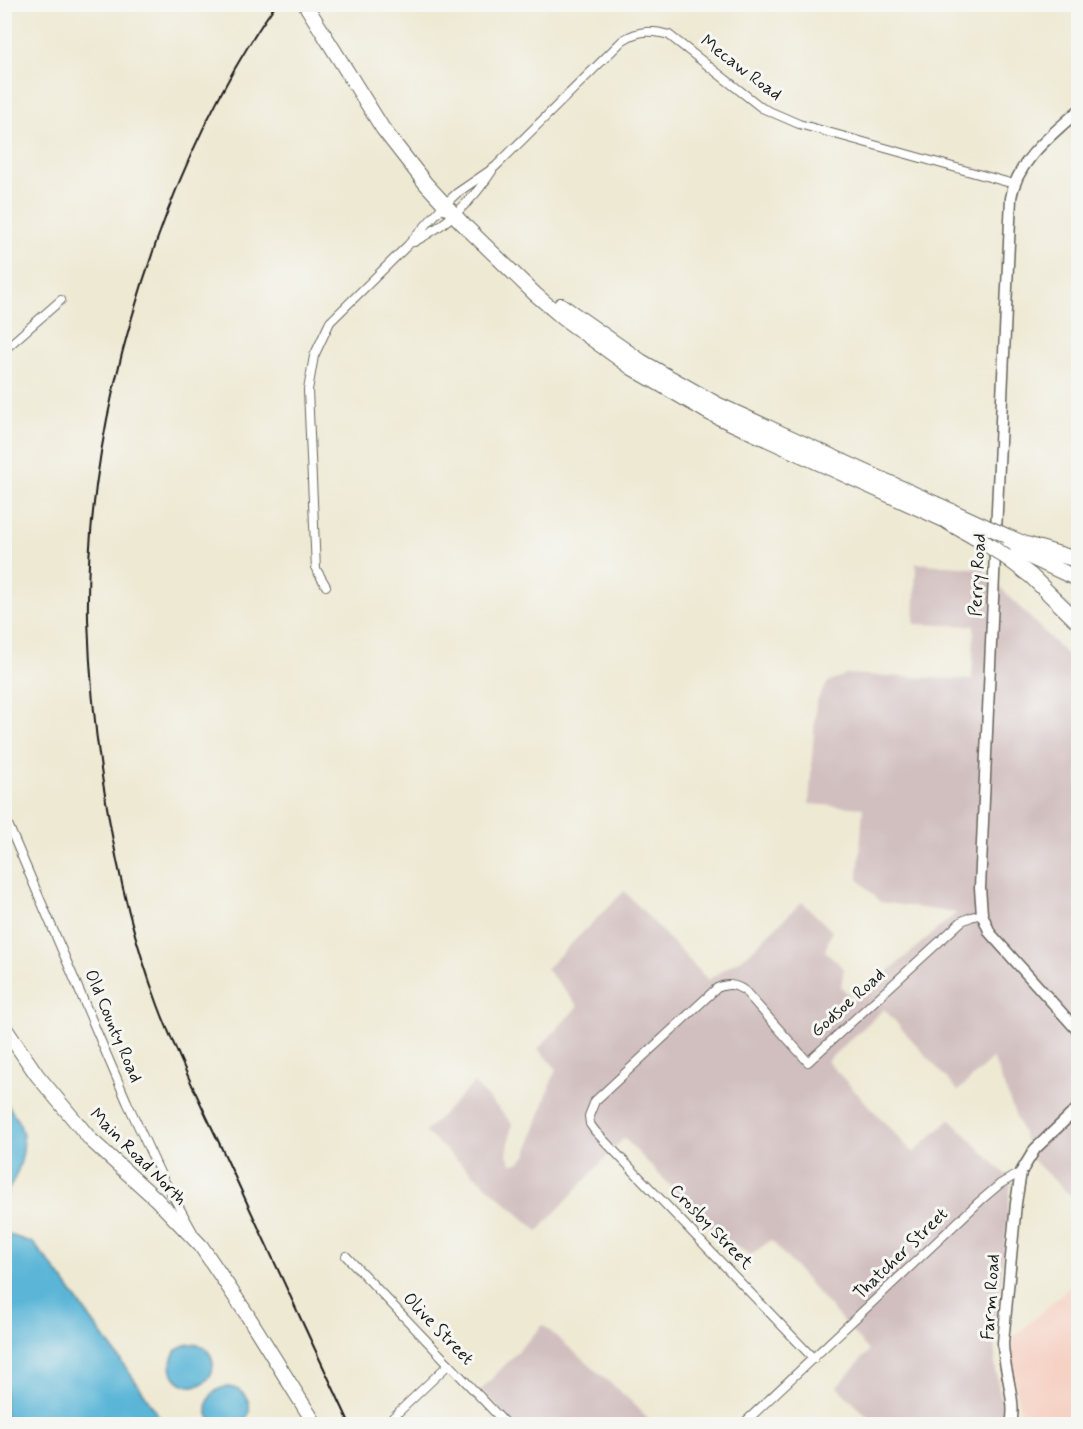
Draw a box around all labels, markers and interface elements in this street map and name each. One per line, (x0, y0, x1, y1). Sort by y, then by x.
street label: Mecaw Road (695, 29, 787, 107)
street label: Perry Road (964, 533, 992, 617)
street label: Godsoe Road (806, 963, 890, 1043)
street label: Old County Road (78, 966, 148, 1086)
street label: Main Road North (84, 1103, 192, 1211)
street label: Crosby Street (664, 1179, 758, 1275)
street label: Thatcher Street (848, 1203, 954, 1305)
street label: Farm Road (976, 1253, 1006, 1341)
street label: Olive Street (397, 1287, 479, 1371)

